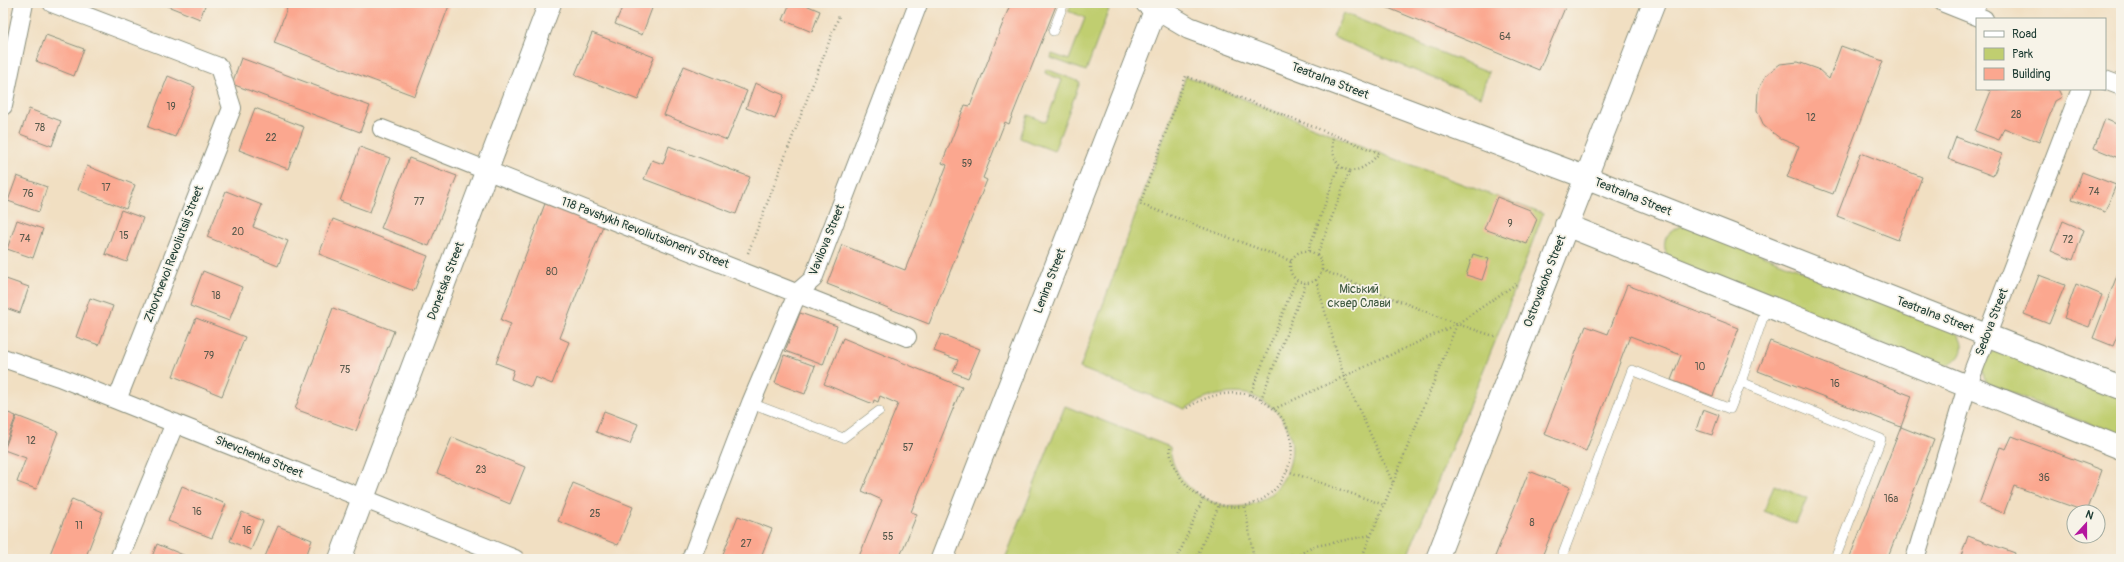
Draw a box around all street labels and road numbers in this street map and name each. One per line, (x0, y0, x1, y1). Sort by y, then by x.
street label: Teatralna Street (1289, 59, 1371, 103)
street label: Teatralna Street (1592, 175, 1674, 219)
street label: Zhovtnevoi Revoliutsii Street (141, 183, 207, 324)
street label: 118 Pavshykh Revoliutsioneriv Street (559, 194, 731, 272)
street label: Vavilova Street (806, 202, 848, 278)
street label: Ostrovskoho Street (1520, 233, 1570, 329)
street label: Donetska Street (424, 240, 468, 322)
street label: Lenina Street (1031, 246, 1069, 316)
street label: Sedova Street (1972, 286, 2012, 358)
street label: Teatralna Street (1894, 293, 1976, 337)
street label: Shevchenka Street (213, 432, 305, 482)

